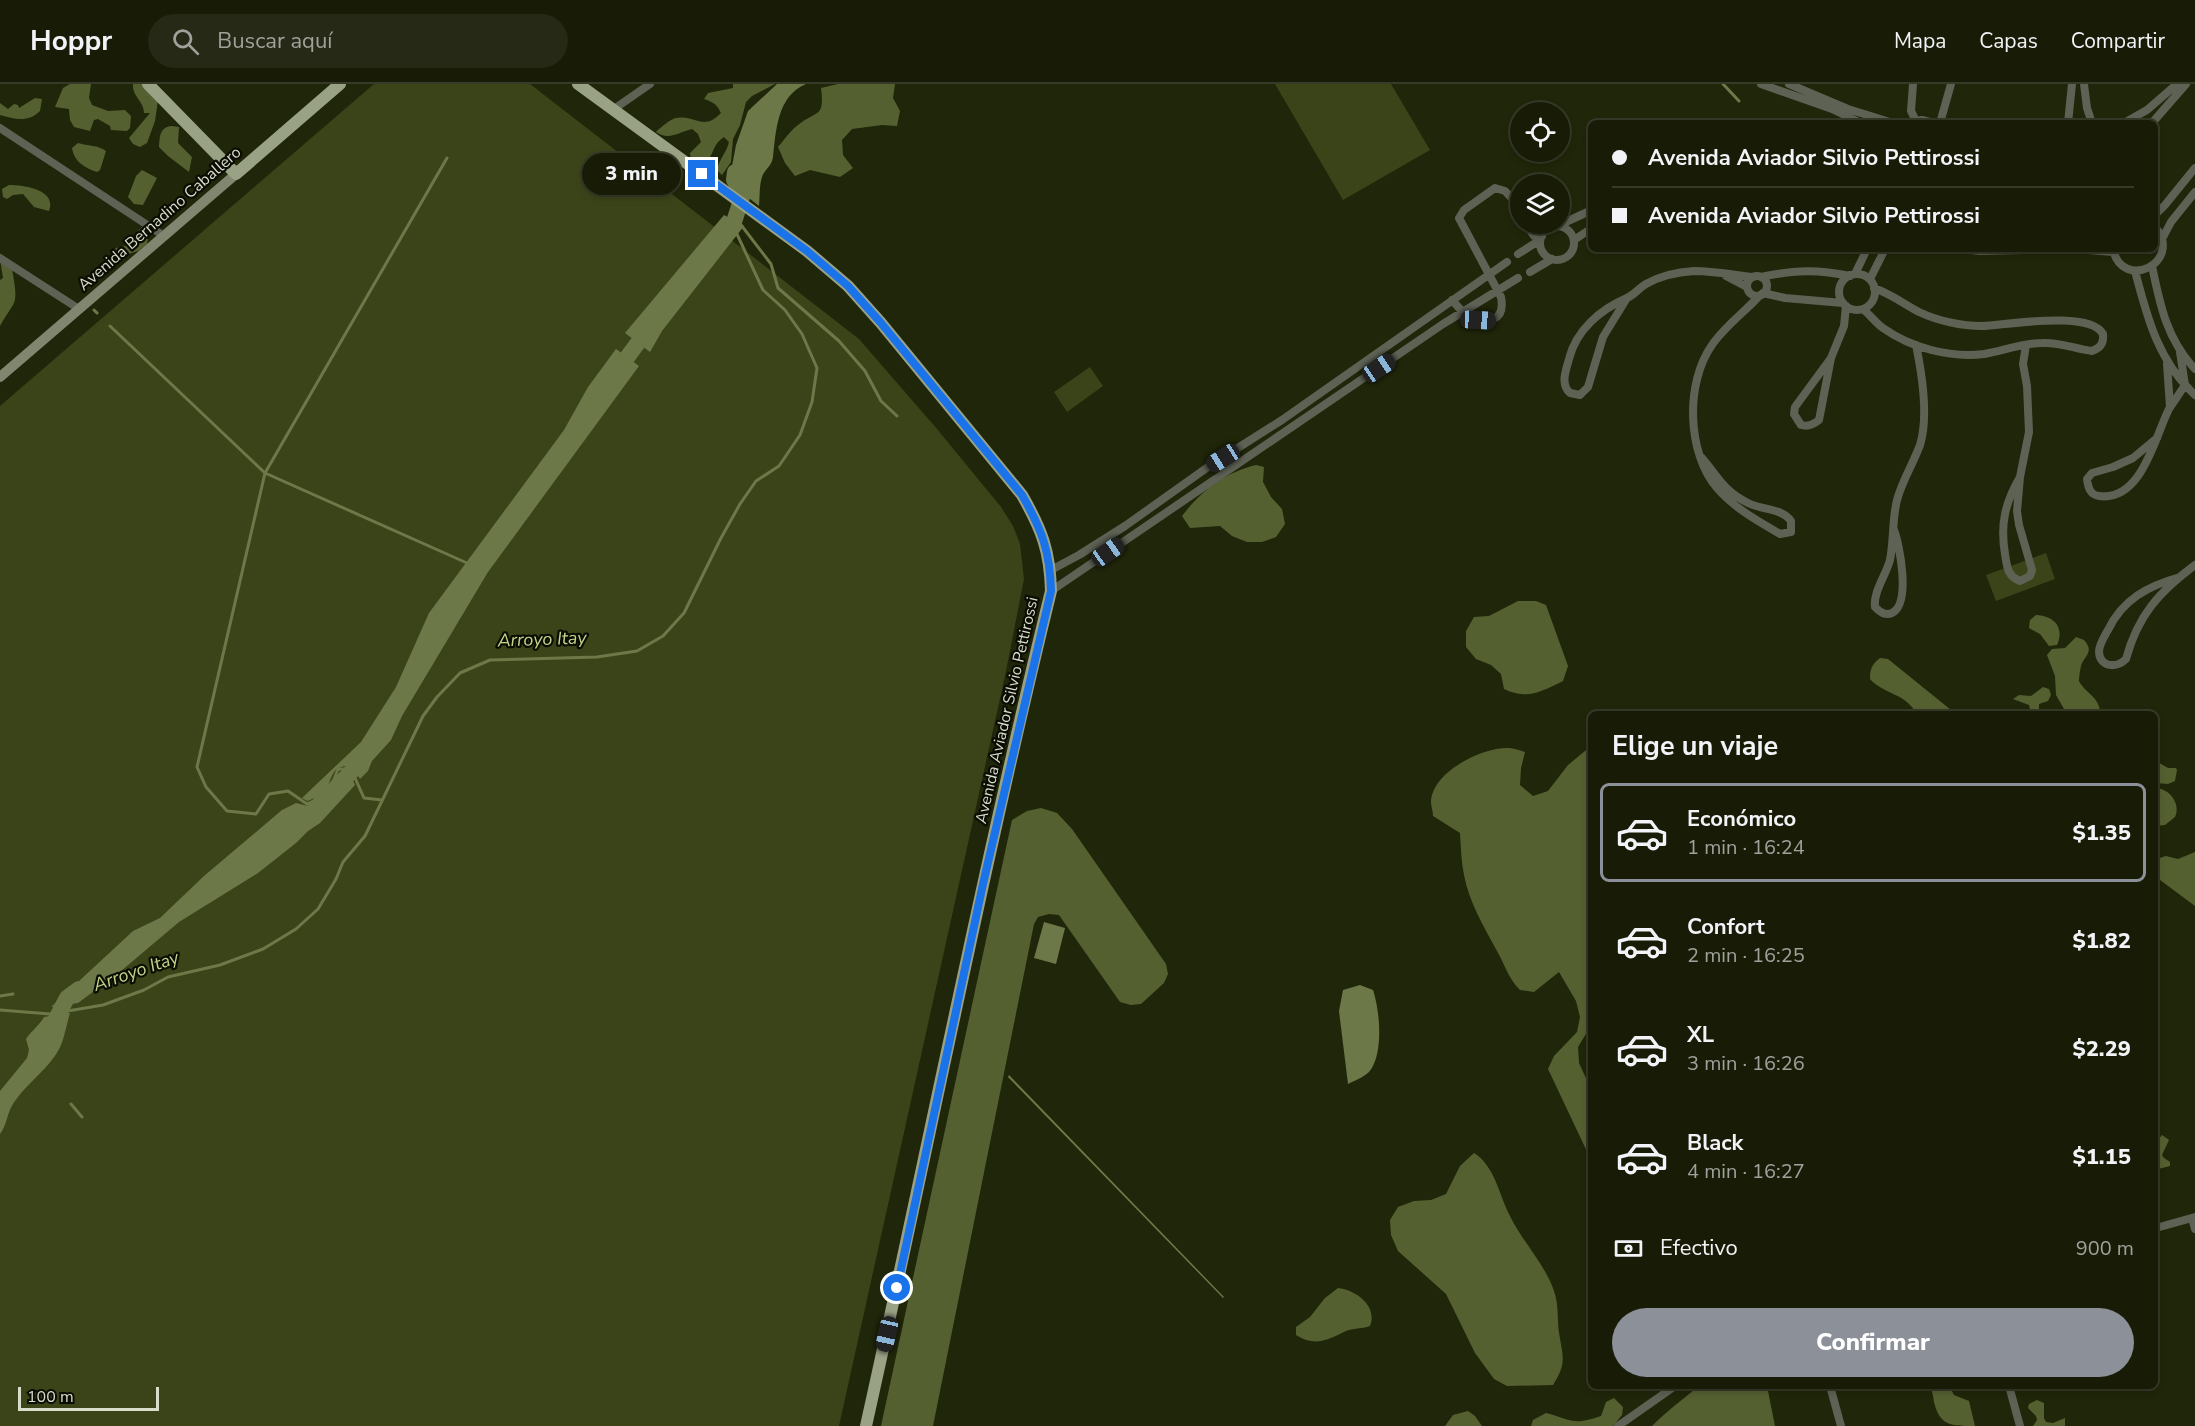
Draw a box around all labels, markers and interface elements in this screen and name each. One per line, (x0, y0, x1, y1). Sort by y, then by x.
search box (148, 14, 568, 68)
text: Hoppr (30, 22, 112, 60)
icon: search (169, 25, 202, 58)
text: Buscar aquí (217, 26, 332, 56)
text: Mapa (1894, 27, 1946, 55)
text: Capas (1979, 27, 2038, 55)
text: Compartir (2071, 27, 2165, 55)
map controls (1510, 102, 1570, 234)
button: locate (1510, 102, 1570, 162)
street label: Avenida Bernadino Caballero (73, 142, 246, 296)
text: Avenida Aviador Silvio Pettirossi (1648, 143, 1980, 173)
callout: 3 min (582, 153, 681, 195)
text: 3 min (605, 160, 658, 187)
route end (688, 160, 715, 187)
button: layers (1510, 174, 1570, 234)
text: Avenida Aviador Silvio Pettirossi (1648, 201, 1980, 231)
car (1460, 310, 1496, 330)
car (1359, 350, 1399, 386)
car (1203, 441, 1243, 475)
car (1088, 534, 1128, 570)
street label: Avenida Aviador Silvio Pettirossi (970, 595, 1044, 826)
water label: Arroyo Itay (496, 625, 588, 653)
text: Elige un viaje (1612, 728, 1778, 765)
text: Económico (1687, 804, 1796, 834)
icon: car (1615, 806, 1669, 860)
text: $1.35 (2072, 818, 2131, 848)
text: 1 min · 16:24 (1687, 834, 1805, 861)
text: Confort (1687, 912, 1765, 942)
icon: car (1615, 914, 1669, 968)
text: $1.82 (2072, 926, 2131, 956)
text: 2 min · 16:25 (1687, 942, 1805, 969)
water label: Arroyo Itay (89, 945, 183, 997)
text: XL (1687, 1020, 1714, 1050)
icon: car (1615, 1022, 1669, 1076)
text: $2.29 (2072, 1034, 2131, 1064)
text: 3 min · 16:26 (1687, 1050, 1805, 1077)
text: Black (1687, 1128, 1743, 1158)
icon: car (1615, 1130, 1669, 1184)
text: $1.15 (2072, 1142, 2131, 1172)
text: 4 min · 16:27 (1687, 1158, 1805, 1185)
icon: cash (1612, 1232, 1645, 1265)
text: Efectivo (1660, 1233, 1738, 1263)
text: 900 m (2076, 1235, 2134, 1262)
route start (883, 1274, 910, 1301)
button: Confirmar (1612, 1308, 2134, 1377)
car (874, 1314, 900, 1354)
scale bar (18, 1384, 159, 1412)
text: 100 m (27, 1386, 74, 1408)

